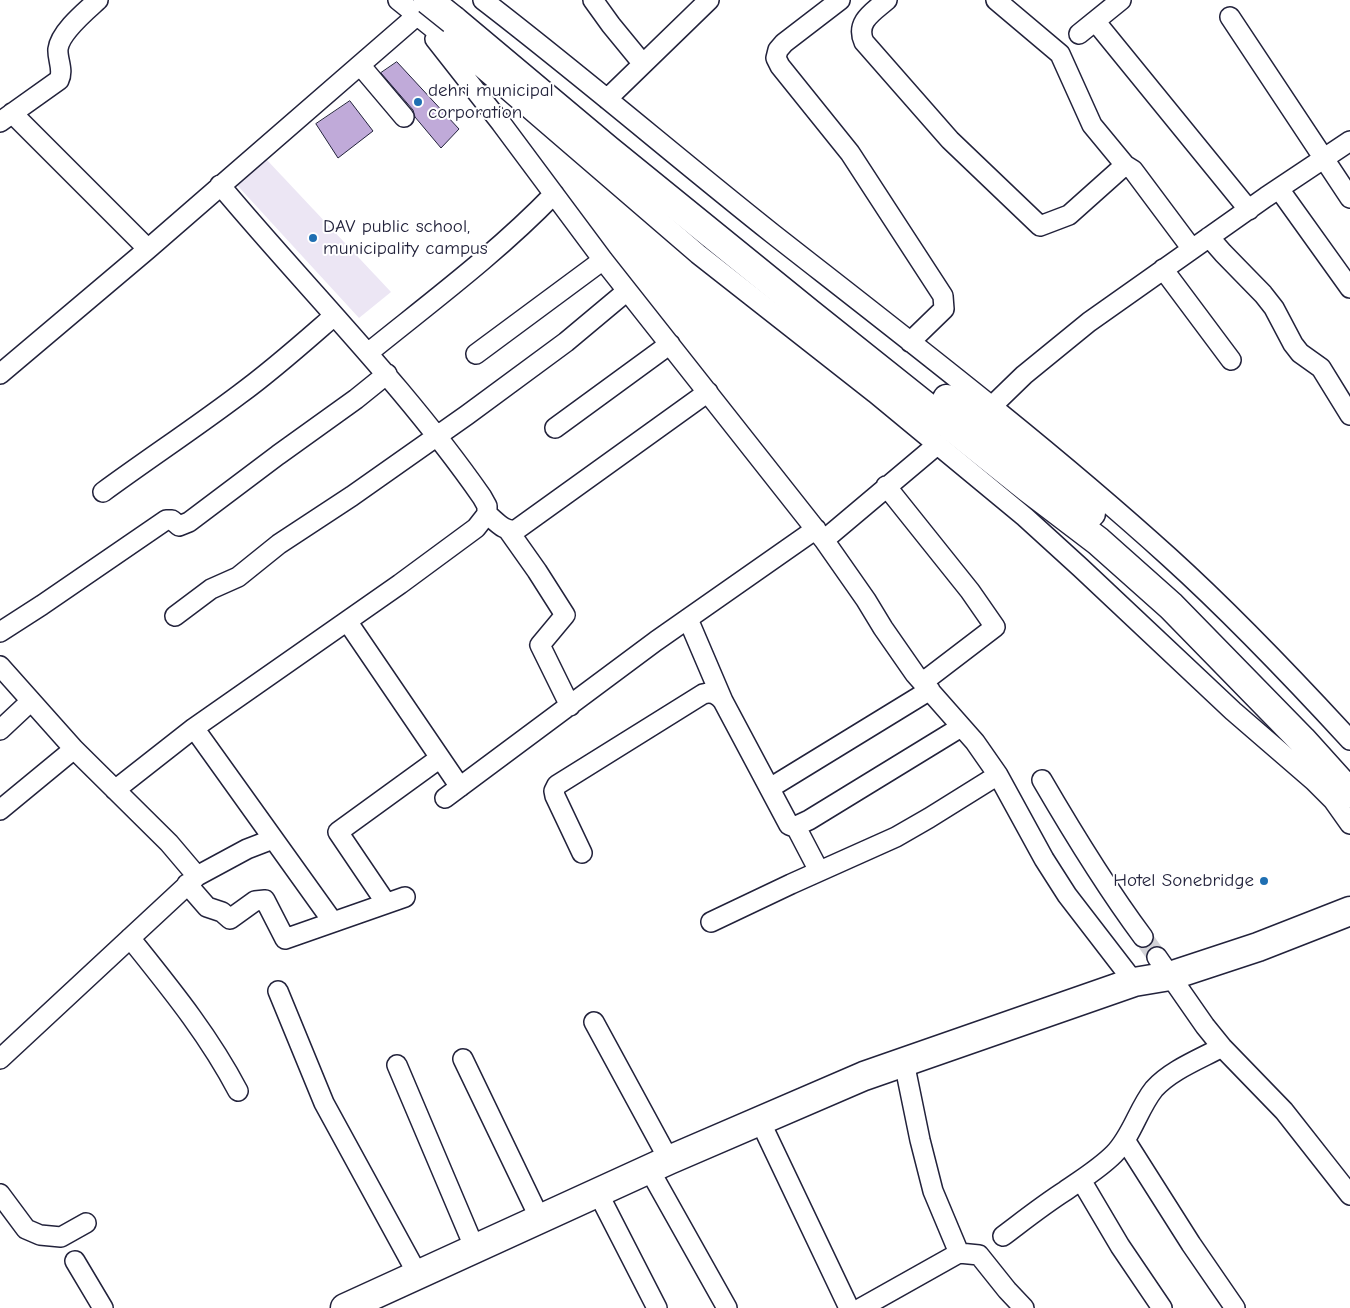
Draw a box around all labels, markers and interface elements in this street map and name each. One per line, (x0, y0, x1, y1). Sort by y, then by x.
place label: dehri municipal corporation (428, 80, 554, 124)
marker: dehri municipal corporation (412, 96, 424, 108)
place label: DAV public school, municipality campus (323, 216, 488, 260)
marker: DAV public school, municipality campus (307, 232, 319, 244)
place label: Hotel Sonebridge (1113, 870, 1254, 892)
marker: Hotel Sonebridge (1258, 875, 1270, 887)

